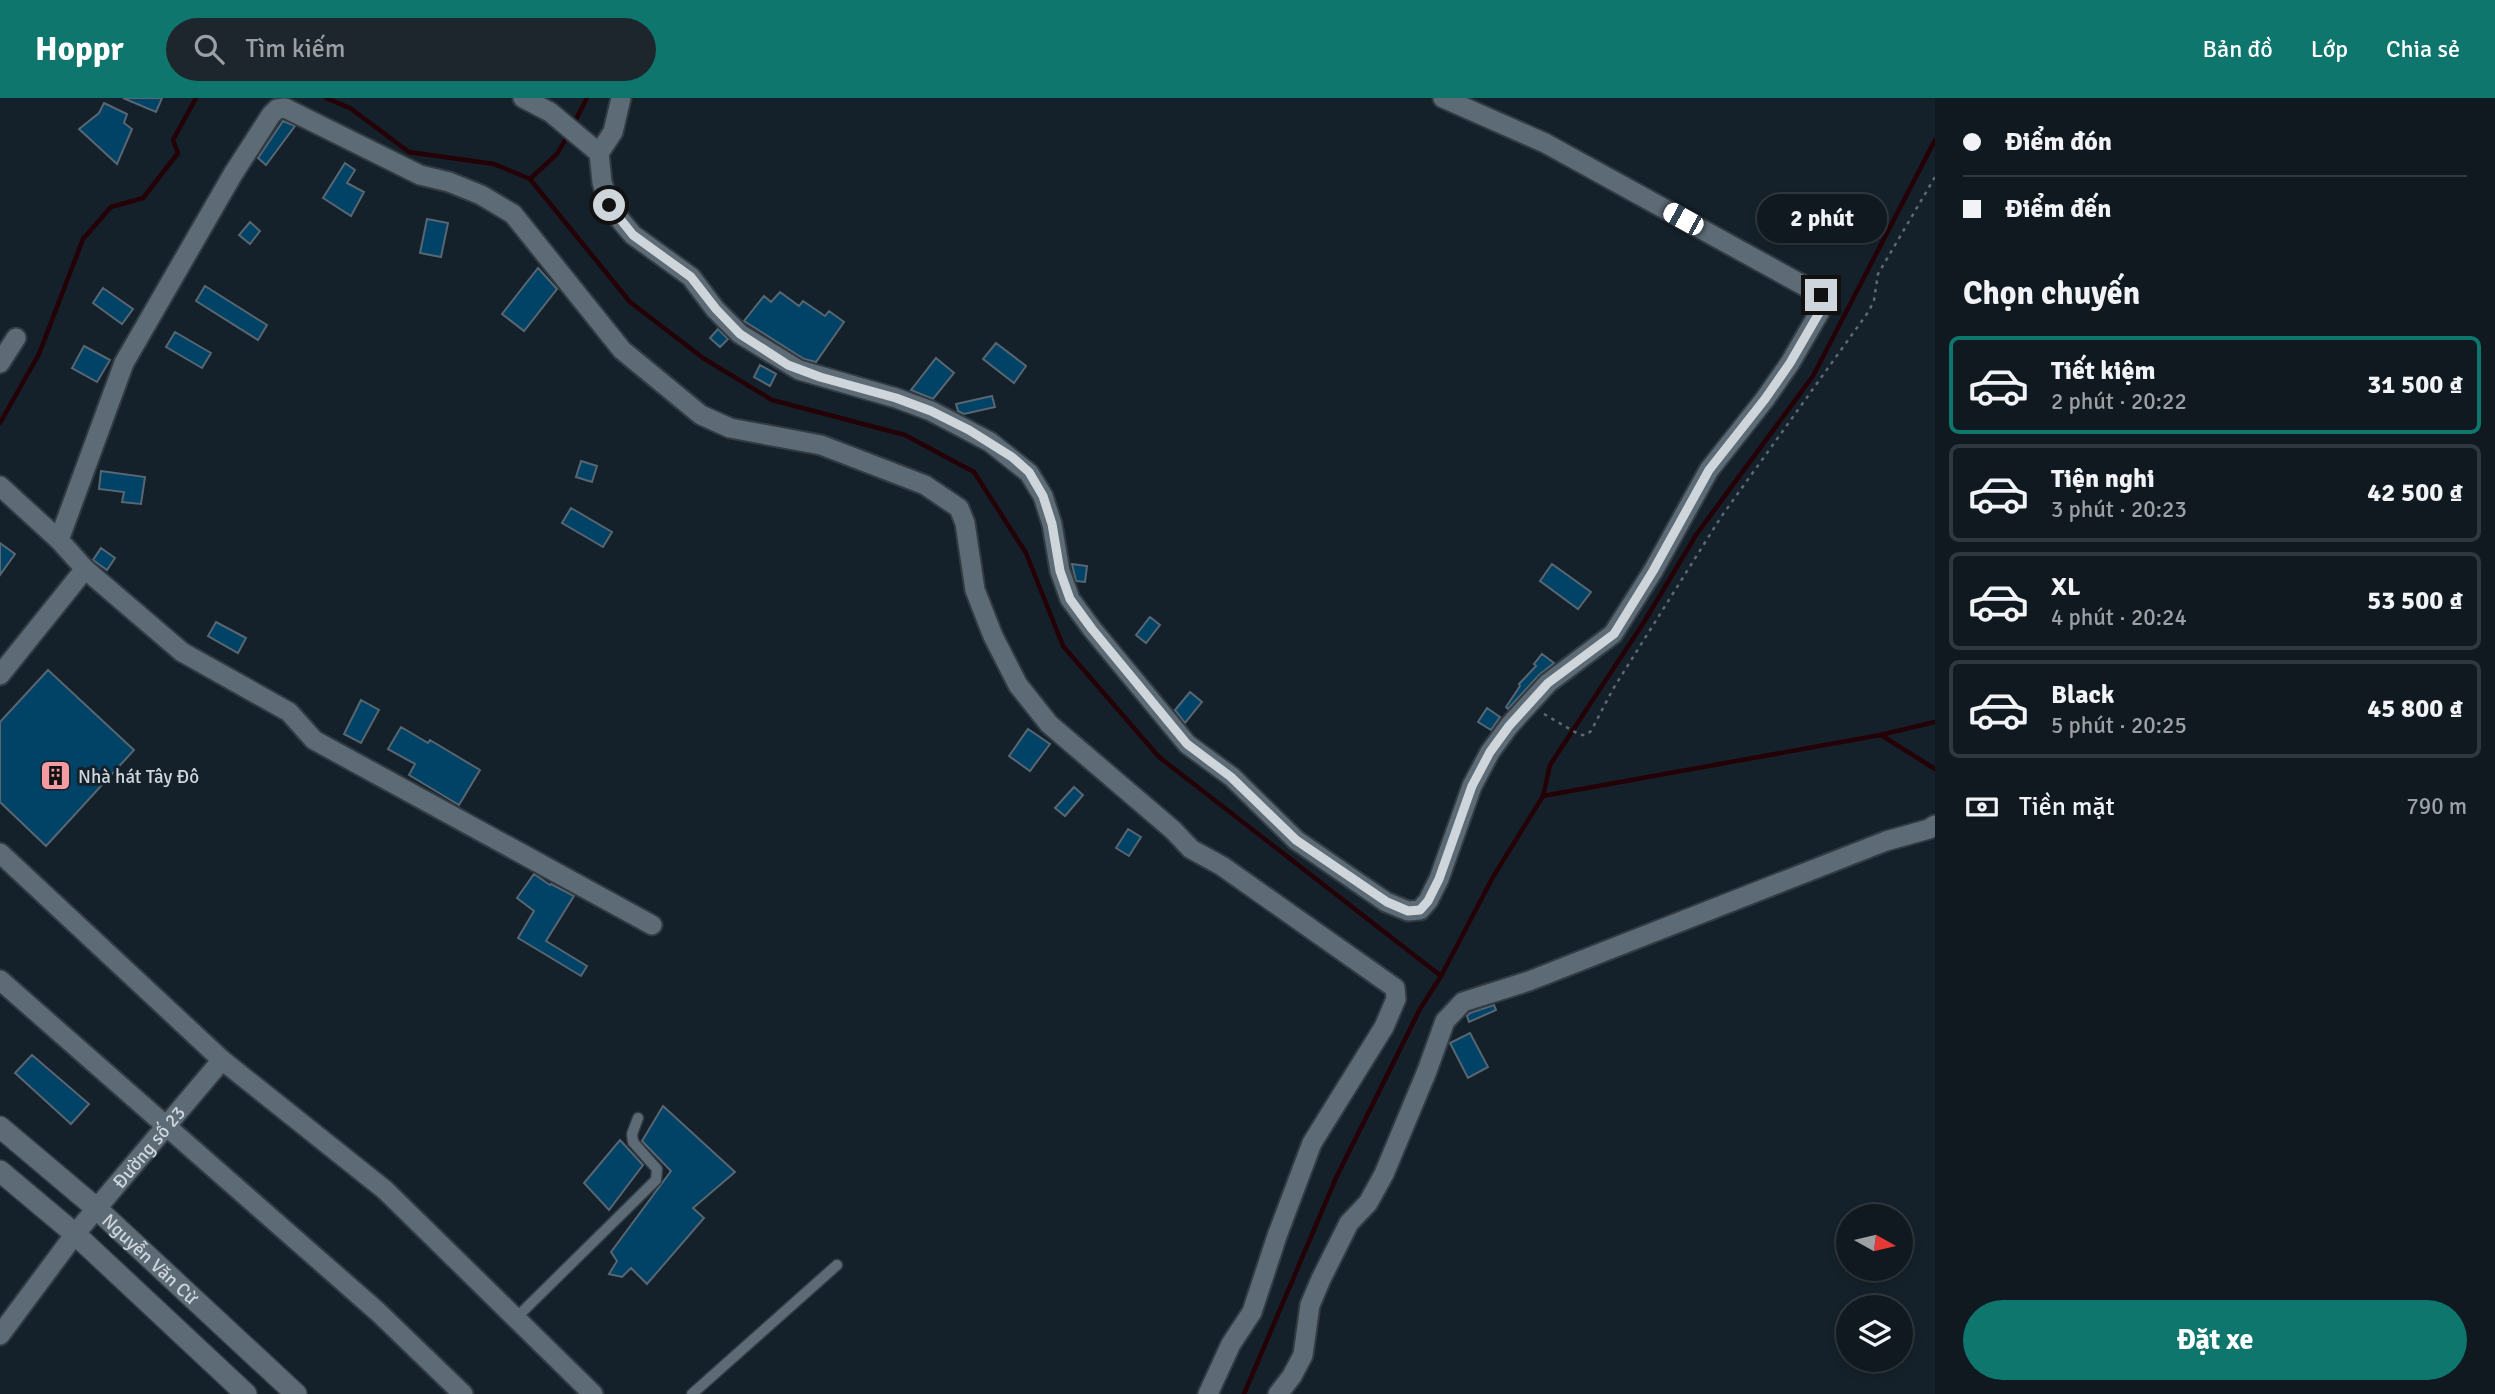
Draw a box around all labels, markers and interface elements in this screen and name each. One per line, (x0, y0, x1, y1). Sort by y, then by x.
search box (166, 18, 656, 81)
text: Hoppr (35, 29, 124, 70)
icon: search (190, 30, 228, 68)
text: Tìm kiếm (246, 33, 345, 65)
text: Bản đồ (2202, 34, 2273, 64)
text: Lớp (2311, 34, 2348, 64)
text: Chia sẻ (2386, 34, 2460, 64)
text: Điểm đón (2005, 126, 2112, 158)
route start (593, 189, 625, 221)
text: Điểm đến (2005, 193, 2111, 225)
callout: 2 phút (1756, 194, 1886, 242)
car (1660, 200, 1707, 238)
text: 2 phút (1790, 204, 1854, 233)
text: Chọn chuyến (1963, 274, 2140, 313)
route end (1805, 279, 1837, 311)
icon: car (1967, 354, 2030, 417)
text: Tiết kiệm (2051, 355, 2156, 387)
text: 31 500 ₫ (2367, 369, 2463, 401)
text: 2 phút · 20:22 (2051, 387, 2187, 416)
icon: car (1967, 462, 2030, 525)
text: Tiện nghi (2051, 463, 2155, 495)
text: 42 500 ₫ (2367, 477, 2463, 509)
text: 3 phút · 20:23 (2051, 495, 2187, 524)
icon: car (1967, 570, 2030, 633)
text: XL (2051, 571, 2081, 603)
text: 53 500 ₫ (2367, 585, 2463, 617)
text: 4 phút · 20:24 (2051, 603, 2187, 632)
icon: car (1967, 678, 2030, 741)
text: Black (2051, 679, 2114, 711)
text: 45 800 ₫ (2367, 693, 2463, 725)
text: 5 phút · 20:25 (2051, 711, 2187, 740)
building icon: Nhà hát Tây Đô (38, 759, 72, 793)
place label: Nhà hát Tây Đô (78, 765, 199, 789)
icon: cash (1963, 788, 2001, 826)
text: Tiền mặt (2019, 791, 2114, 823)
text: 790 m (2406, 792, 2467, 821)
street label: Đường số 23 (108, 1101, 191, 1194)
north arrow (1836, 1204, 1913, 1281)
map controls (1836, 1204, 1913, 1372)
street label: Nguyễn Văn Cừ (97, 1209, 203, 1310)
button: layers (1836, 1295, 1913, 1372)
button: Đặt xe (1963, 1300, 2467, 1380)

